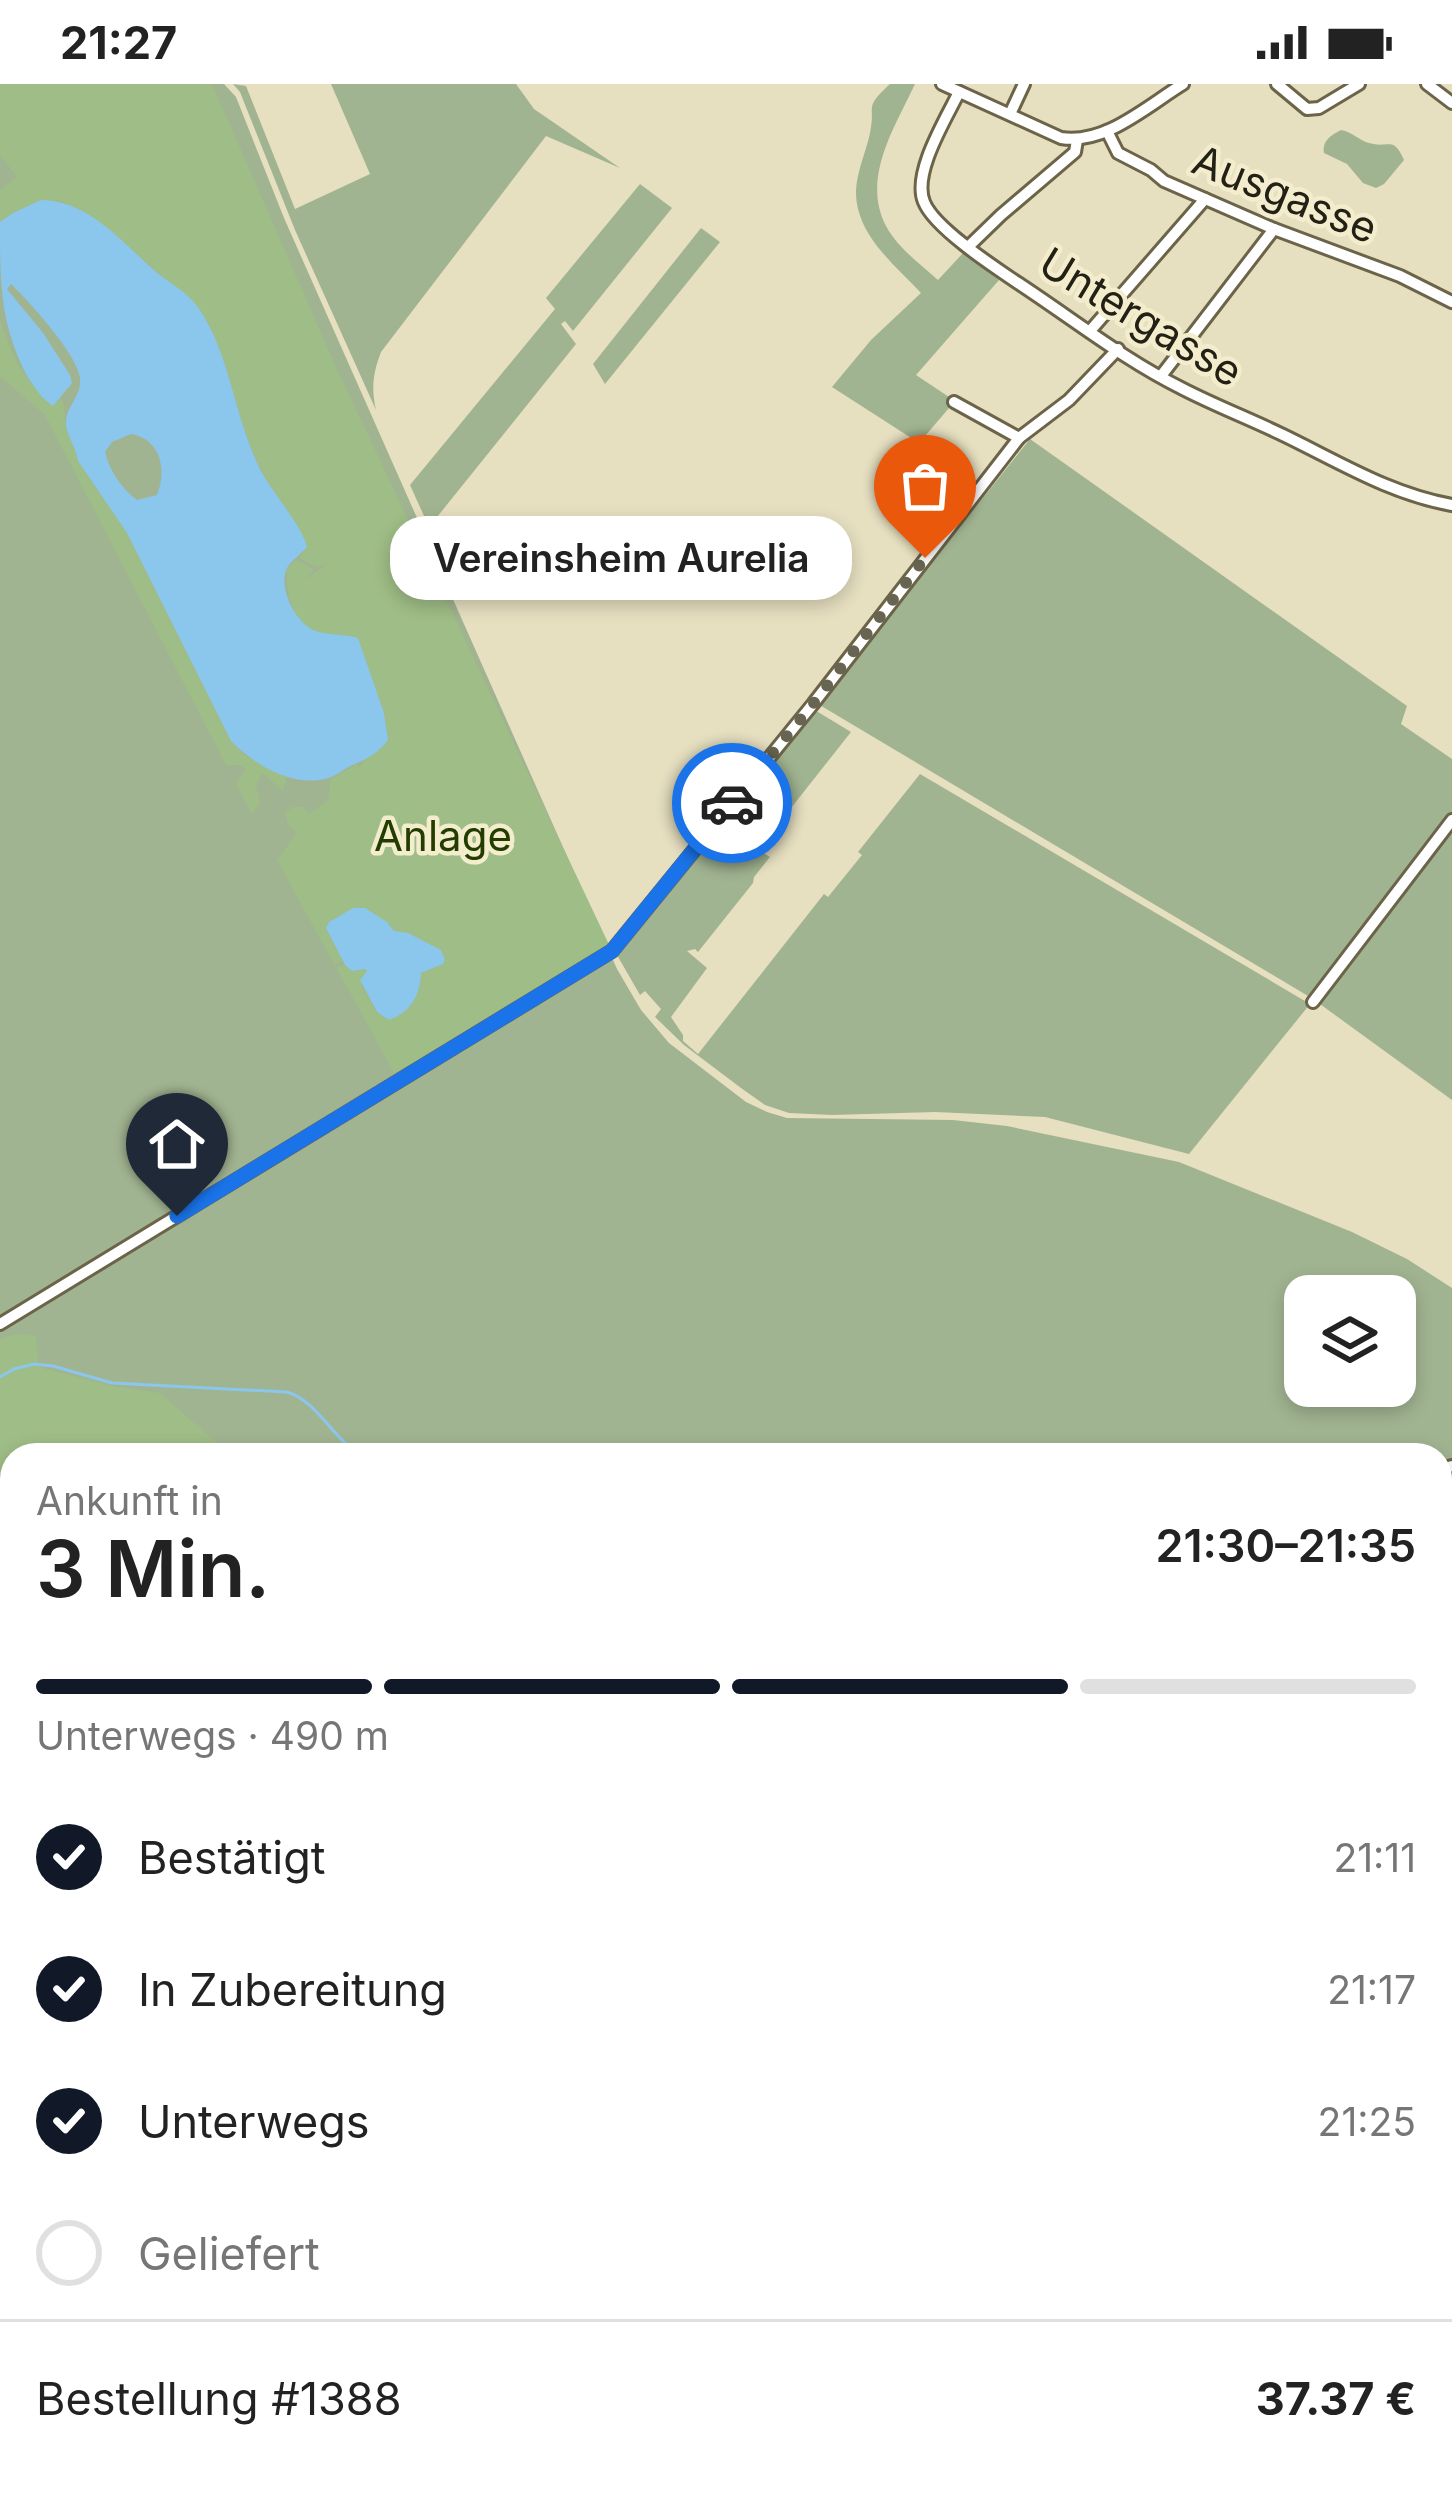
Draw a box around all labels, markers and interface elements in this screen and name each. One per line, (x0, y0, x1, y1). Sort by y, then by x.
text: 21:27 (60, 15, 177, 70)
street label: Ausgasse (1186, 134, 1385, 254)
street label: Untergasse (1031, 236, 1252, 397)
pin (874, 435, 976, 558)
icon: bag (892, 453, 958, 519)
callout: Vereinsheim Aurelia (391, 516, 853, 600)
text: Vereinsheim Aurelia (432, 534, 810, 581)
courier (672, 743, 792, 863)
icon: car (699, 770, 765, 836)
park label: Anlage (374, 810, 512, 861)
pin (126, 1093, 228, 1216)
icon: home (144, 1111, 210, 1177)
map controls (1284, 1275, 1416, 1407)
button: layers (1284, 1275, 1416, 1407)
text: Ankunft in (36, 1477, 223, 1524)
text: 21:30–21:35 (1155, 1518, 1416, 1573)
text: 3 Min. (36, 1521, 270, 1616)
text: Unterwegs · 490 m (36, 1712, 389, 1759)
icon: check (36, 1824, 102, 1890)
text: Bestätigt (138, 1830, 326, 1885)
text: 21:11 (1333, 1834, 1416, 1881)
icon: check (36, 1956, 102, 2022)
text: In Zubereitung (138, 1962, 447, 2017)
text: 21:17 (1327, 1966, 1416, 2013)
icon: check (36, 2088, 102, 2154)
text: Unterwegs (138, 2094, 370, 2149)
text: 21:25 (1318, 2098, 1416, 2145)
text: Geliefert (138, 2226, 320, 2281)
text: Bestellung #1388 (36, 2371, 401, 2426)
text: 37.37 € (1256, 2371, 1416, 2426)

